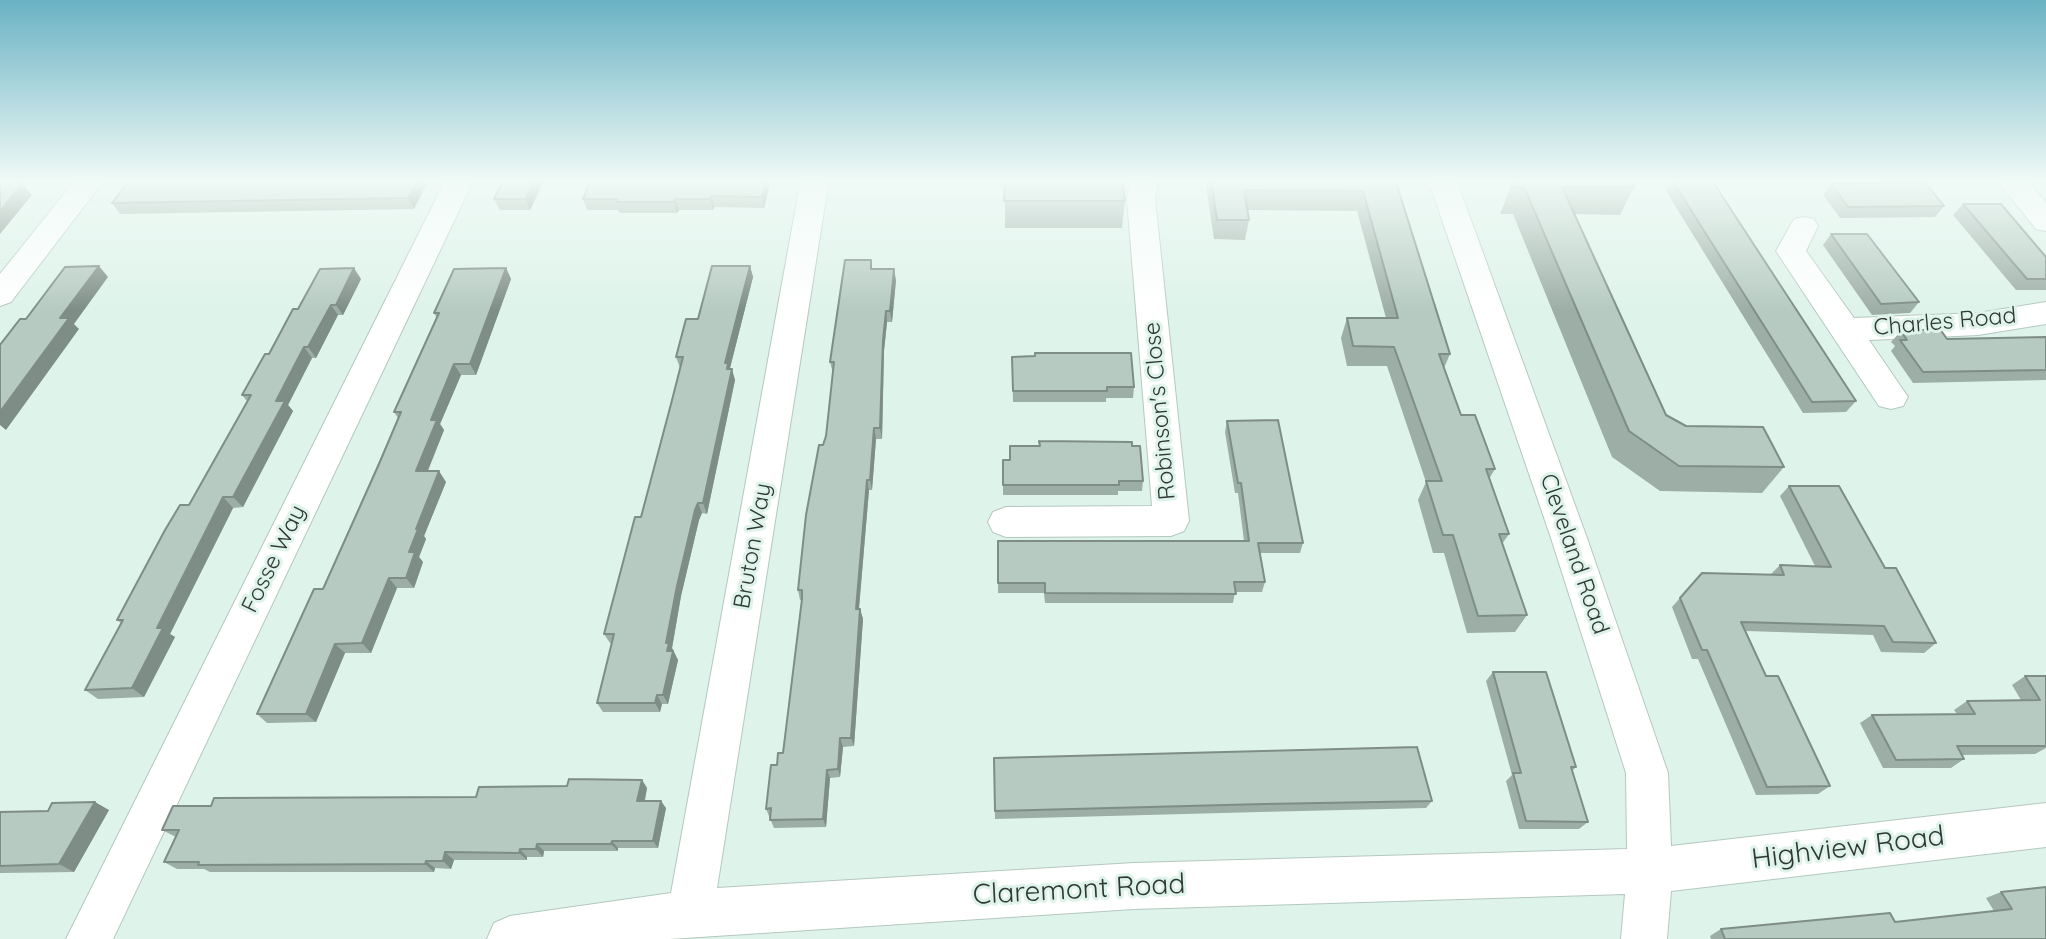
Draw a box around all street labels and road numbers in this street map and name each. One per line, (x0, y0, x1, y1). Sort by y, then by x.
street label: Charles Road (1873, 302, 2017, 342)
street label: Robinson's Close (1138, 321, 1182, 501)
street label: Cleveland Road (1534, 470, 1614, 638)
street label: Bruton Way (728, 481, 778, 611)
street label: Fosse Way (236, 501, 312, 617)
street label: Highview Road (1750, 819, 1946, 877)
street label: Claremont Road (972, 868, 1186, 912)

